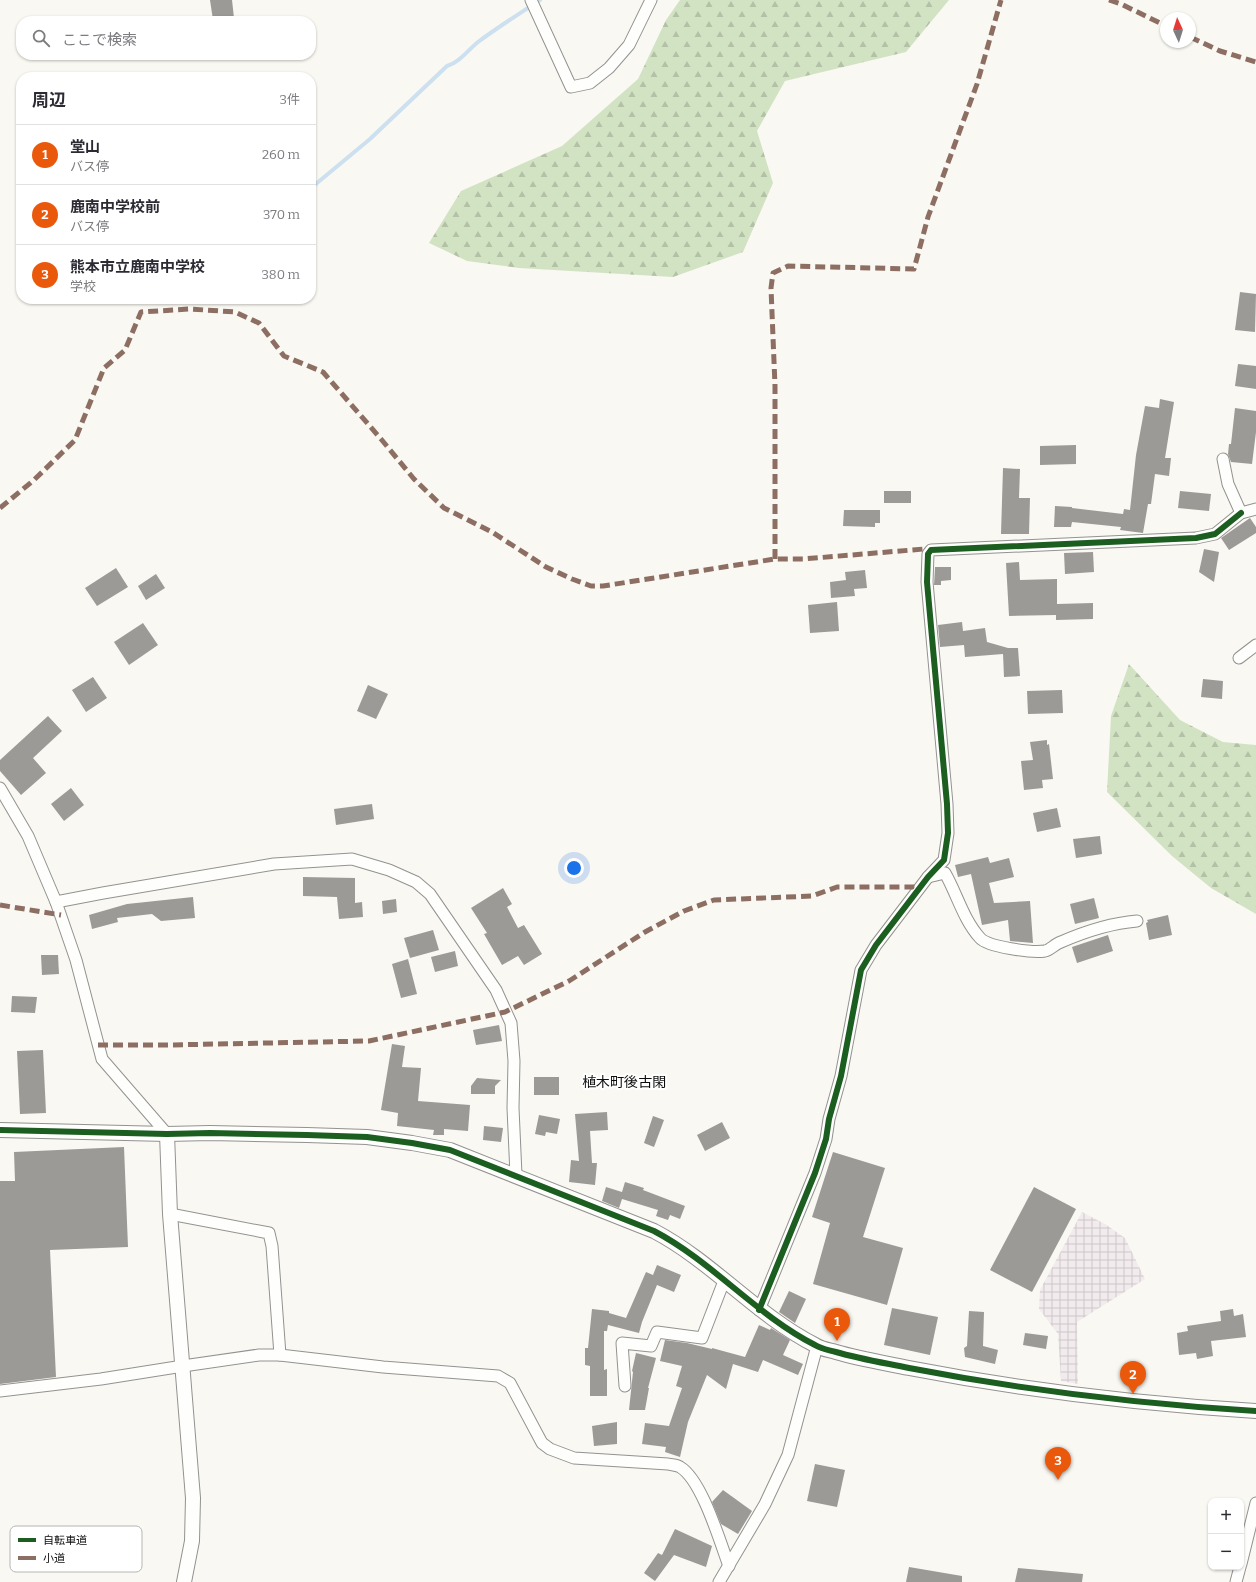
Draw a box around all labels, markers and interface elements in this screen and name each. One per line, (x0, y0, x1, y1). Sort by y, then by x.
north arrow (1160, 12, 1196, 48)
search box (16, 16, 316, 60)
icon: search (30, 27, 52, 49)
text: ここで検索 (62, 31, 137, 49)
text: 周辺 (32, 90, 66, 111)
text: 3件 (280, 92, 300, 107)
text: 堂山 (70, 138, 100, 156)
text: 1 (42, 147, 48, 162)
text: 260 m (262, 147, 300, 162)
text: バス停 (70, 159, 109, 174)
text: 鹿南中学校前 (70, 198, 160, 216)
text: 2 (41, 207, 49, 222)
text: 370 m (263, 207, 300, 222)
text: バス停 (70, 219, 109, 234)
text: 熊本市立鹿南中学校 (70, 258, 205, 276)
text: 3 (41, 267, 49, 282)
text: 380 m (261, 267, 300, 282)
text: 学校 (70, 279, 96, 294)
your location (564, 858, 584, 878)
district label: 植木町後古閑 (582, 1074, 666, 1091)
pin: 1 (824, 1308, 850, 1341)
pin: 2 (1120, 1361, 1146, 1394)
pin: 3 (1045, 1447, 1071, 1480)
map controls (1208, 1498, 1244, 1570)
button: + (1208, 1498, 1244, 1534)
legend (10, 1526, 142, 1572)
text: 自転車道 (43, 1534, 87, 1547)
button: − (1208, 1534, 1244, 1570)
text: 小道 (43, 1552, 65, 1565)

